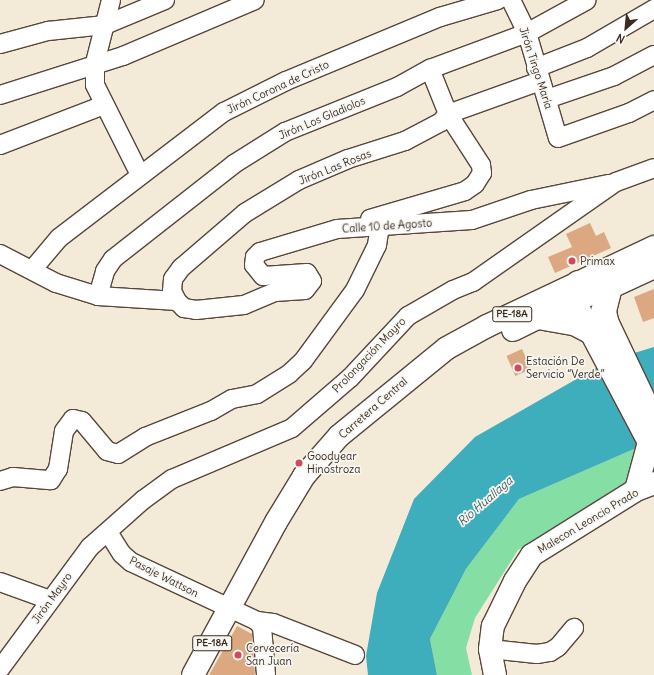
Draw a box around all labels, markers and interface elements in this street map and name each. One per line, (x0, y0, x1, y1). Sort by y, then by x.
north arrow (606, 8, 646, 48)
street label: Jirón Tingo María (516, 25, 556, 111)
text: N (614, 31, 627, 47)
street label: Jirón Corona de Cristo (225, 58, 331, 116)
street label: Jirón Los Gladiolos (277, 94, 367, 142)
street label: Jirón Las Rosas (297, 146, 373, 188)
street label: Calle 10 de Agosto (341, 216, 433, 236)
place label: Primax (580, 254, 615, 268)
marker: Primax (567, 256, 577, 266)
road number: PE-18A (492, 306, 532, 322)
street label: Prolongación Mayro (330, 315, 408, 395)
place label: Estación De Servicio “Verde” (526, 355, 605, 381)
marker: Estación De Servicio “Verde” (513, 363, 523, 373)
street label: Carretera Central (336, 375, 410, 441)
place label: Goodyear Hinostroza (307, 450, 361, 476)
marker: Goodyear Hinostroza (294, 458, 304, 468)
water label: Río Huallaga (455, 473, 515, 529)
street label: Malecon Leoncio Prado (535, 486, 641, 556)
street label: Pasaje Wattson (127, 554, 201, 600)
street label: Jirón Mayro (29, 570, 75, 626)
road number: PE-18A (192, 635, 232, 651)
place label: Cervecería San Juan (246, 642, 299, 668)
marker: Cervecería San Juan (233, 650, 243, 660)

